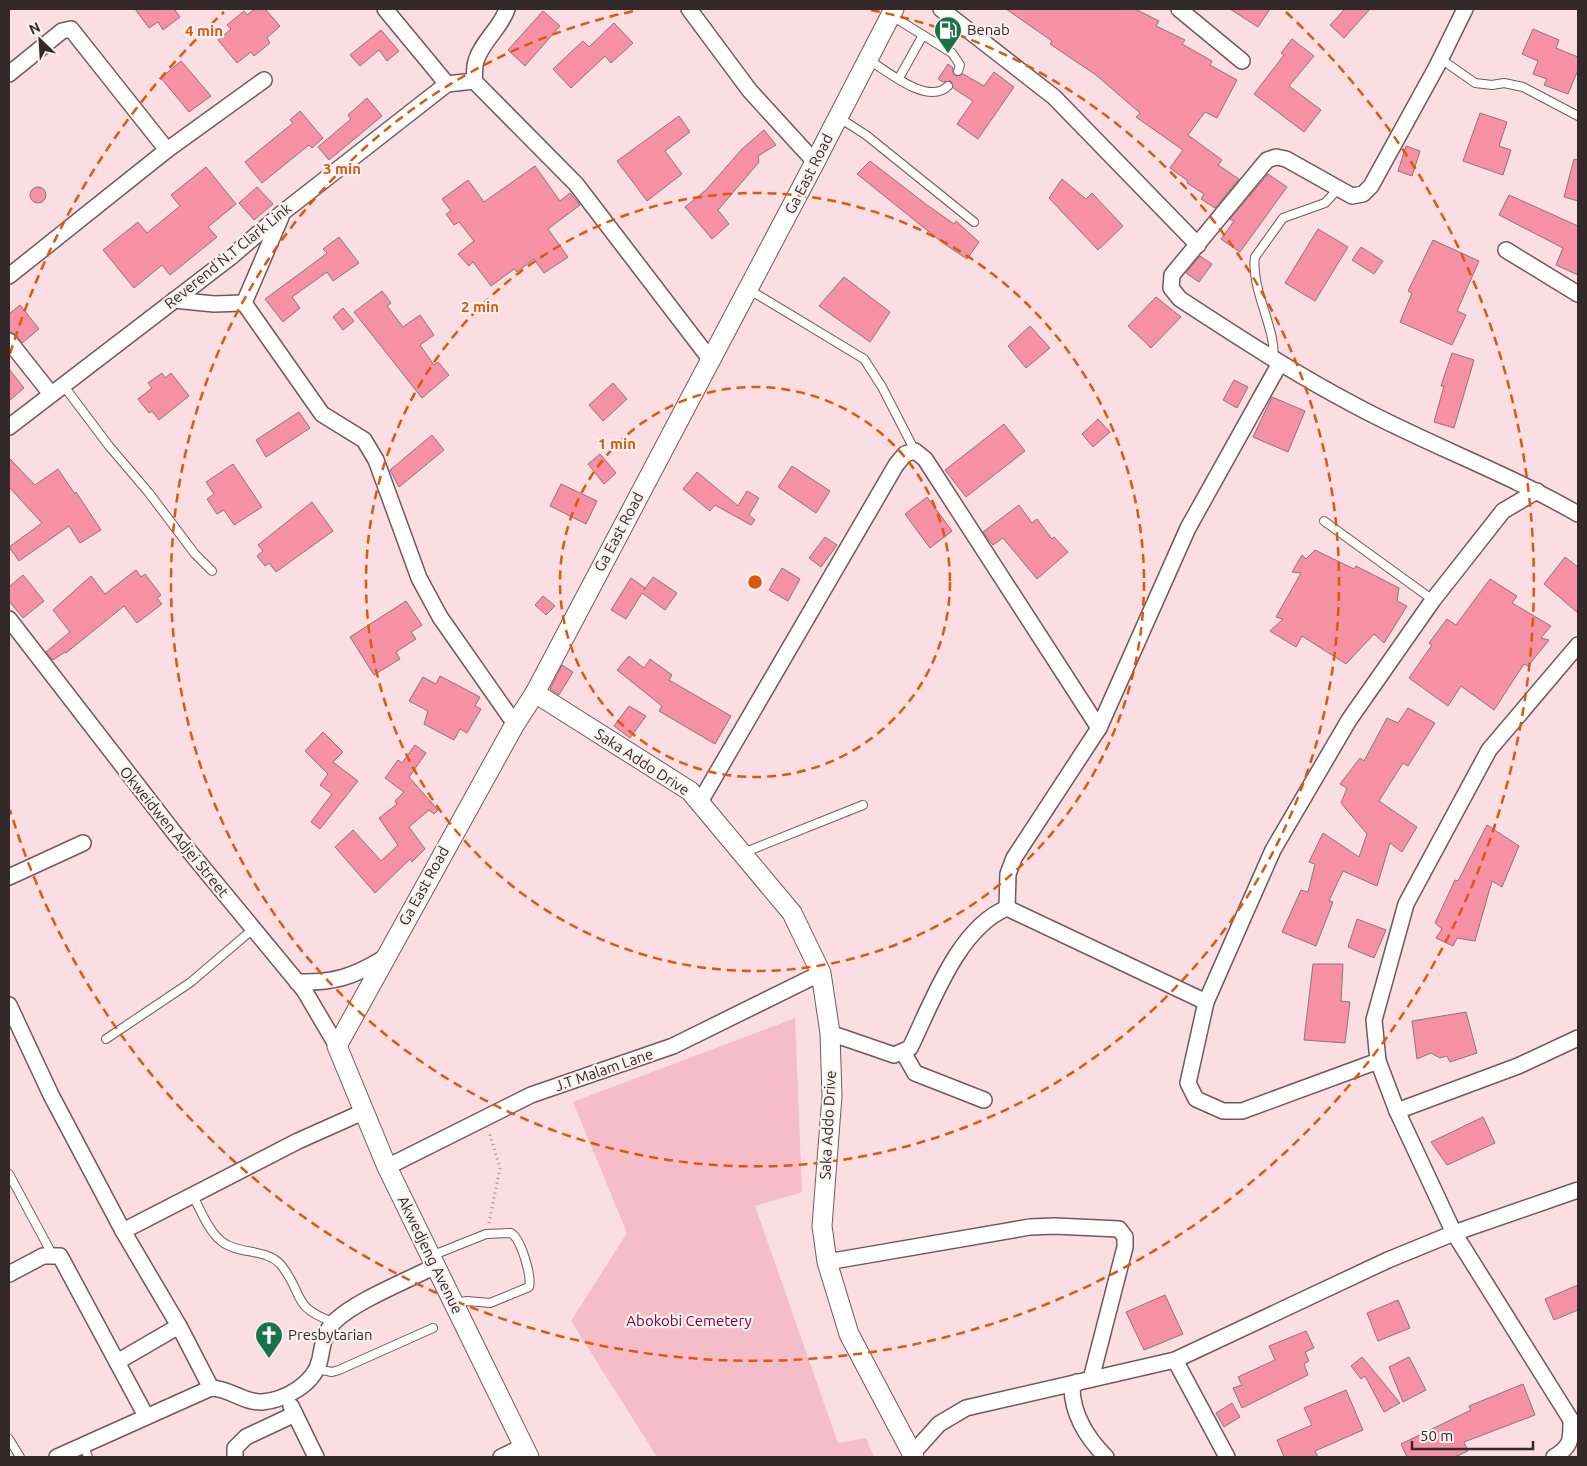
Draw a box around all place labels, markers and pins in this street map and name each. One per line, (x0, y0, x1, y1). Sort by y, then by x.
fuel station icon: Benab (933, 15, 963, 54)
place label: Benab (967, 21, 1010, 38)
centre of rings (746, 573, 764, 591)
church icon: Presbytarian (254, 1320, 284, 1359)
place label: Presbytarian (288, 1326, 373, 1343)

